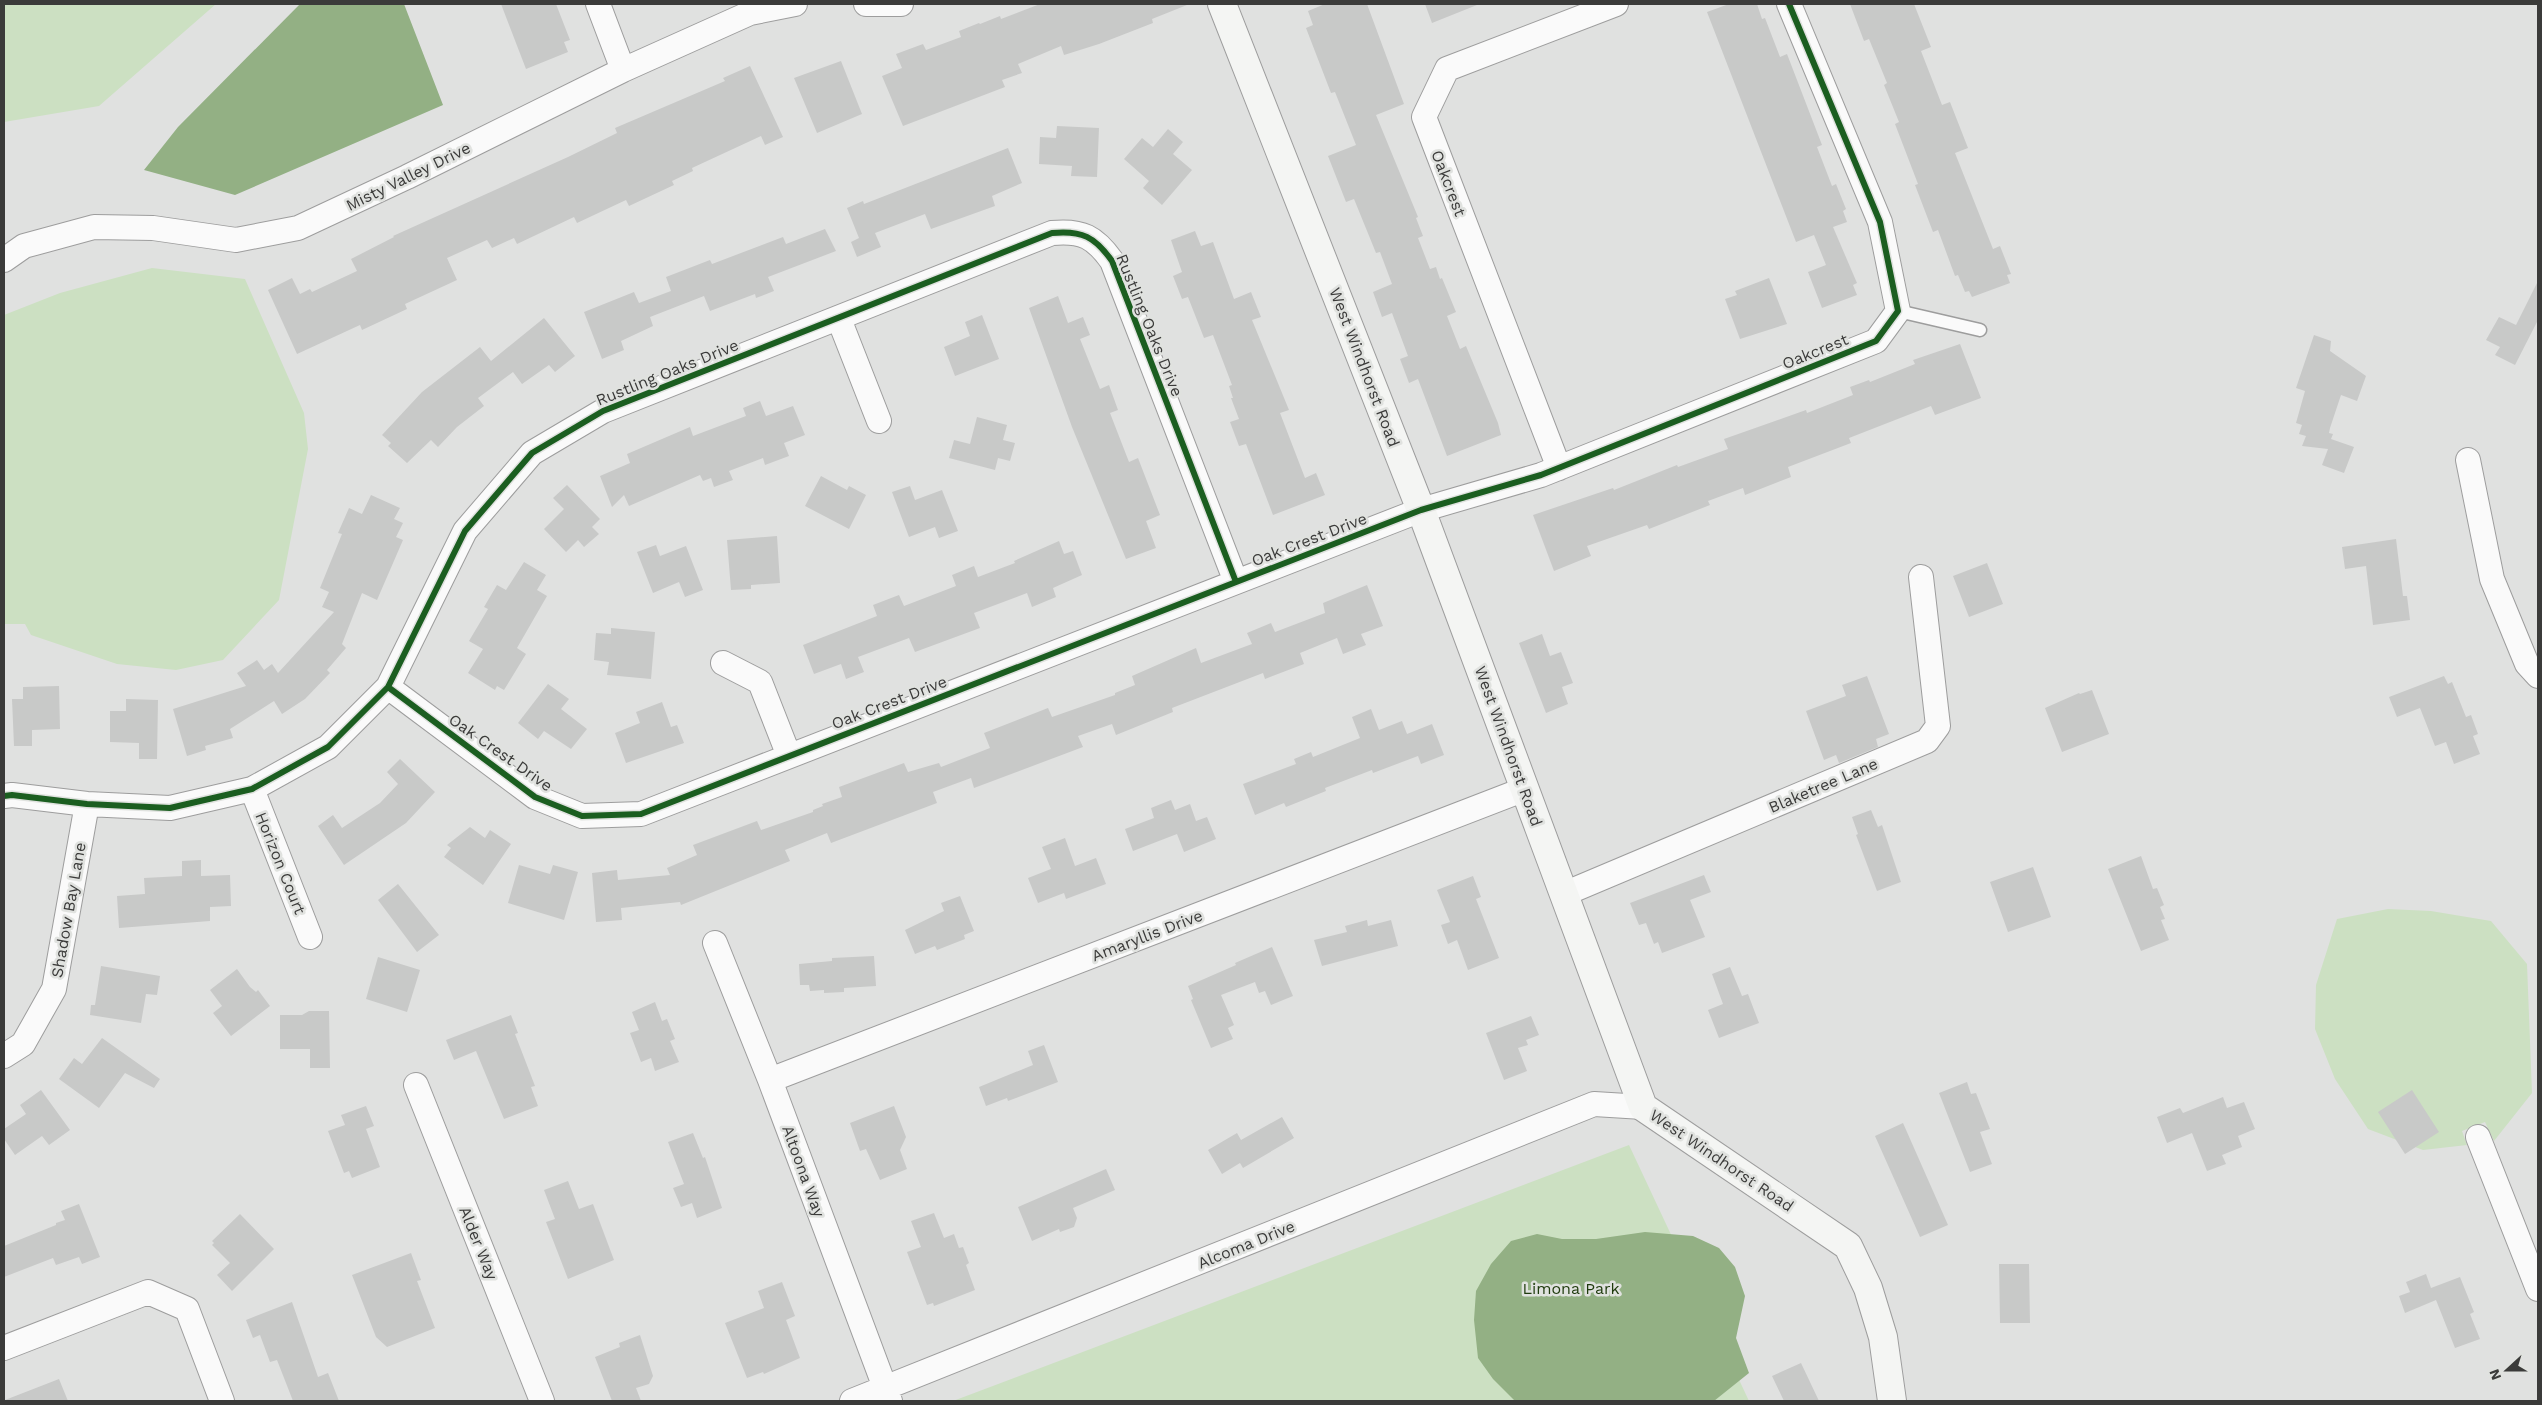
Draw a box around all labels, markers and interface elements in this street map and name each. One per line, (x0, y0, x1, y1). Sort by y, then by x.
street label: Misty Valley Drive (343, 138, 474, 215)
street label: Oakcrest (1427, 147, 1470, 219)
street label: Rustling Oaks Drive (1112, 251, 1187, 399)
street label: West Windhorst Road (1325, 285, 1404, 450)
street label: Oakcrest (1779, 330, 1851, 373)
street label: Rustling Oaks Drive (593, 335, 741, 410)
street label: Oak Crest Drive (1249, 509, 1370, 570)
street label: West Windhorst Road (1471, 663, 1546, 829)
street label: Oak Crest Drive (829, 672, 950, 733)
street label: Oak Crest Drive (445, 710, 556, 795)
street label: Blaketree Lane (1766, 754, 1881, 817)
street label: Horizon Court (251, 809, 310, 917)
street label: Shadow Bay Lane (47, 841, 90, 979)
street label: Amaryllis Drive (1089, 906, 1205, 965)
street label: West Windhorst Road (1646, 1105, 1797, 1216)
street label: Altoona Way (778, 1123, 829, 1220)
street label: Alder Way (455, 1204, 502, 1283)
street label: Alcoma Drive (1195, 1216, 1298, 1273)
park label: Limona Park (1522, 1279, 1620, 1298)
north arrow (2482, 1345, 2532, 1395)
text: N (2486, 1367, 2504, 1382)

